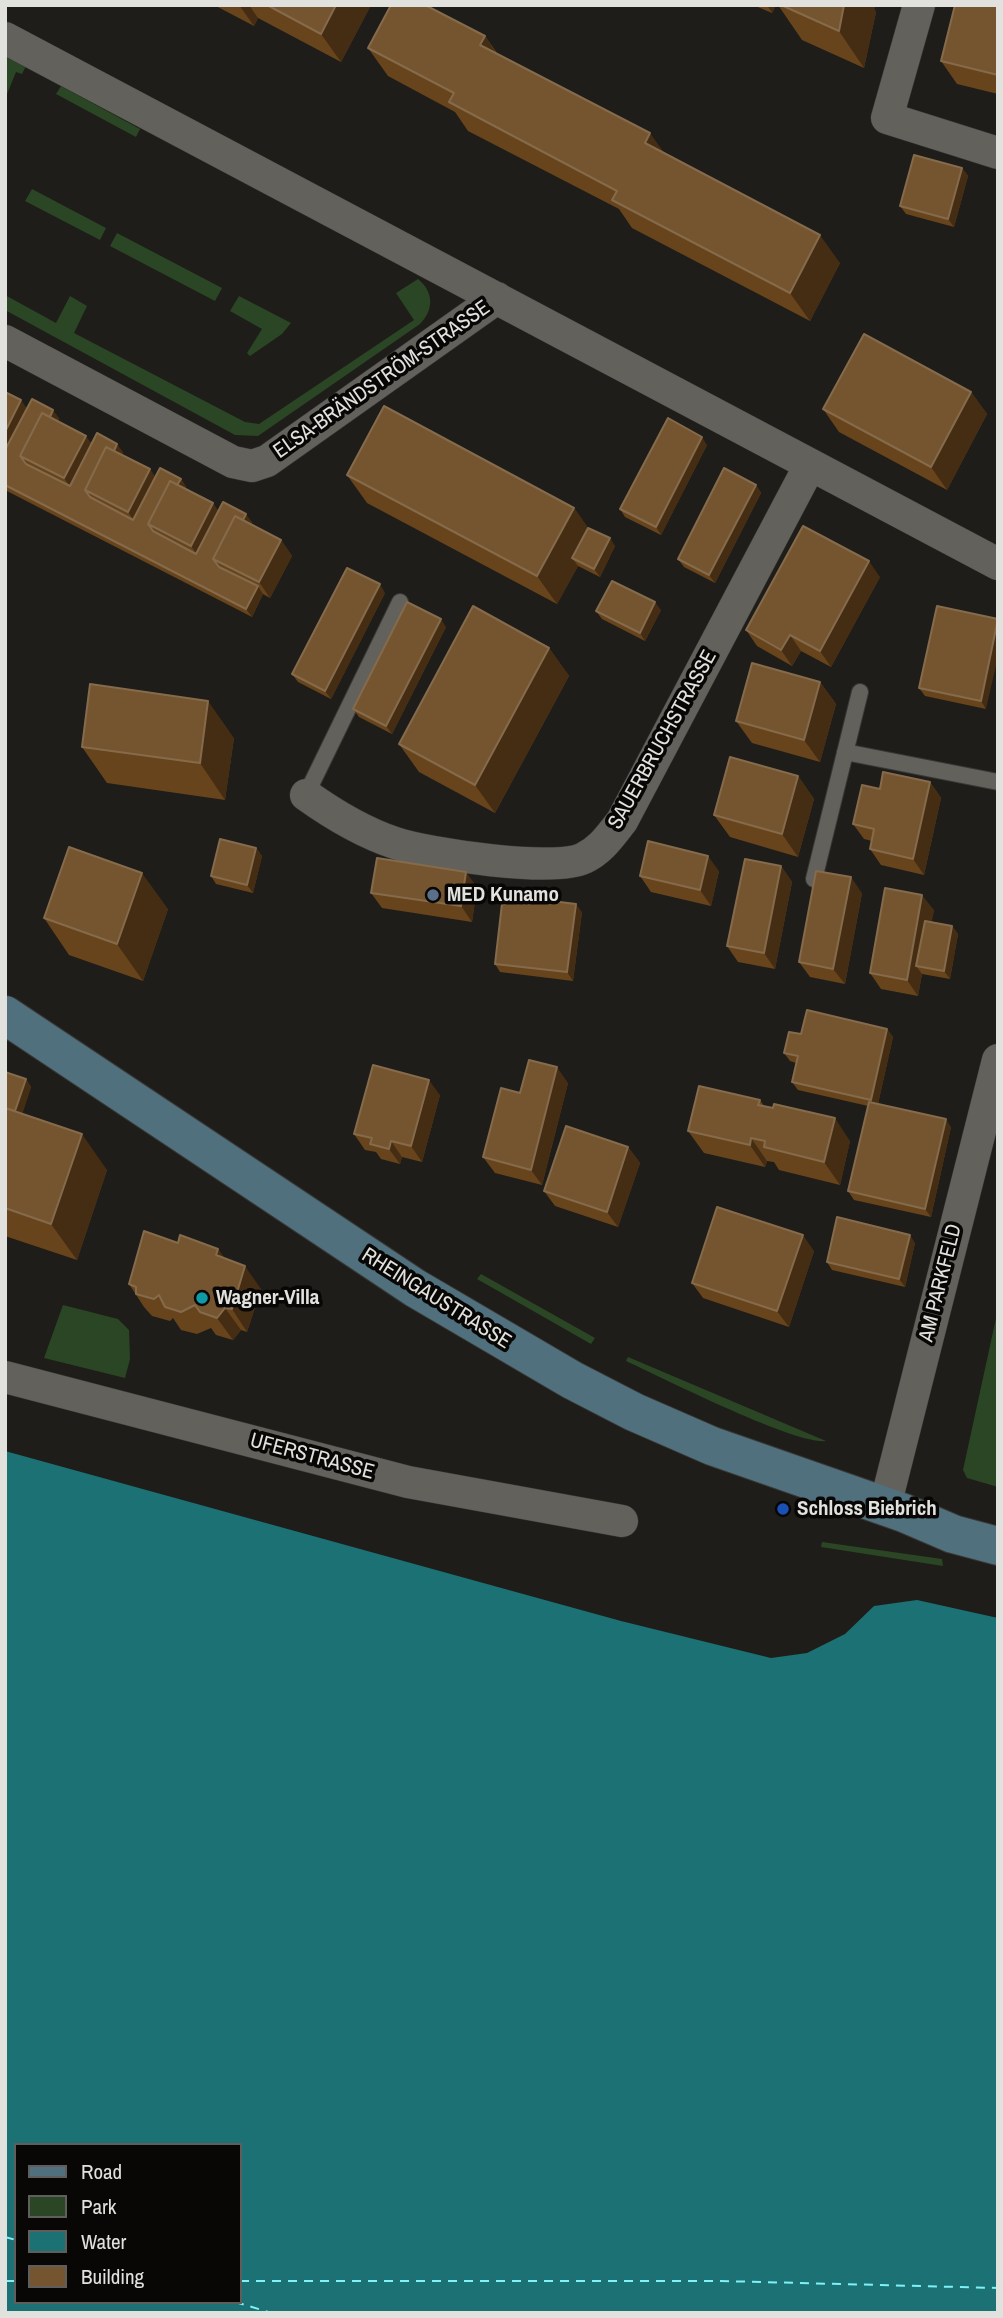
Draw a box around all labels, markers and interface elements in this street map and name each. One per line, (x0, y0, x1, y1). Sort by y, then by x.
street label: ELSA-BRÄNDSTRÖM-STRASSE (269, 296, 495, 464)
street label: SAUERBRUCHSTRASSE (603, 646, 723, 834)
place label: MED Kunamo (447, 882, 559, 908)
marker: MED Kunamo (425, 887, 441, 903)
street label: AM PARKFELD (914, 1222, 968, 1344)
street label: RHEINGAUSTRASSE (357, 1243, 515, 1355)
place label: Wagner-Villa (216, 1285, 319, 1311)
marker: Wagner-Villa (194, 1290, 210, 1306)
street label: UFERSTRASSE (247, 1428, 377, 1486)
place label: Schloss Biebrich (797, 1496, 937, 1522)
marker: Schloss Biebrich (775, 1501, 791, 1517)
legend (14, 2143, 242, 2304)
text: Road (81, 2157, 122, 2186)
text: Park (81, 2192, 116, 2221)
text: Water (81, 2227, 126, 2256)
text: Building (81, 2262, 144, 2291)

